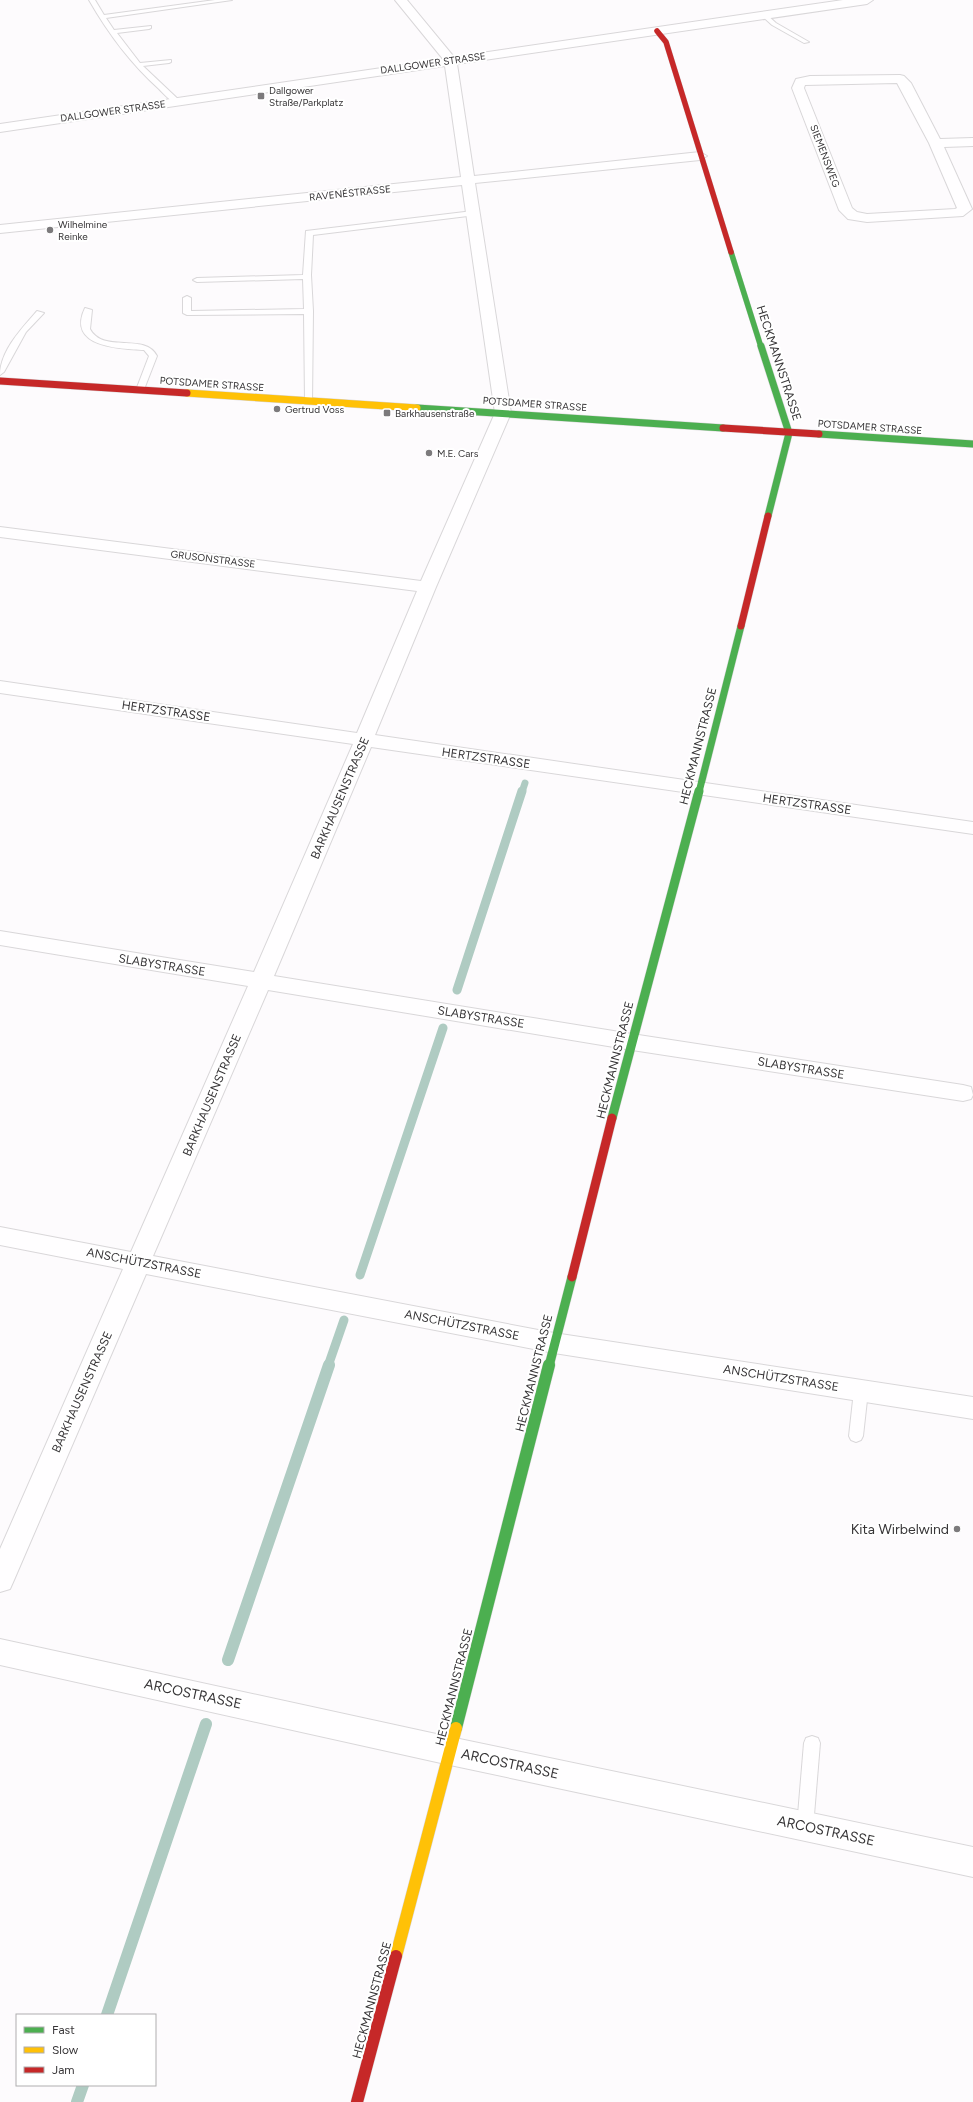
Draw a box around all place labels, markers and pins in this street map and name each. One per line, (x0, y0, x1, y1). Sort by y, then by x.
place label: Dallgower Straße/Parkplatz (269, 84, 343, 109)
marker: Dallgower Straße/Parkplatz (256, 91, 266, 101)
place label: Wilhelmine Reinke (58, 218, 108, 243)
marker: Wilhelmine Reinke (45, 225, 55, 235)
place label: Gertrud Voss (285, 403, 344, 416)
marker: Gertrud Voss (272, 404, 282, 414)
place label: Barkhausenstraße (395, 407, 475, 420)
marker: Barkhausenstraße (382, 408, 392, 418)
place label: M.E. Cars (437, 447, 479, 460)
marker: M.E. Cars (424, 448, 434, 458)
place label: Kita Wirbelwind (851, 1521, 949, 1538)
marker: Kita Wirbelwind (952, 1524, 962, 1534)

